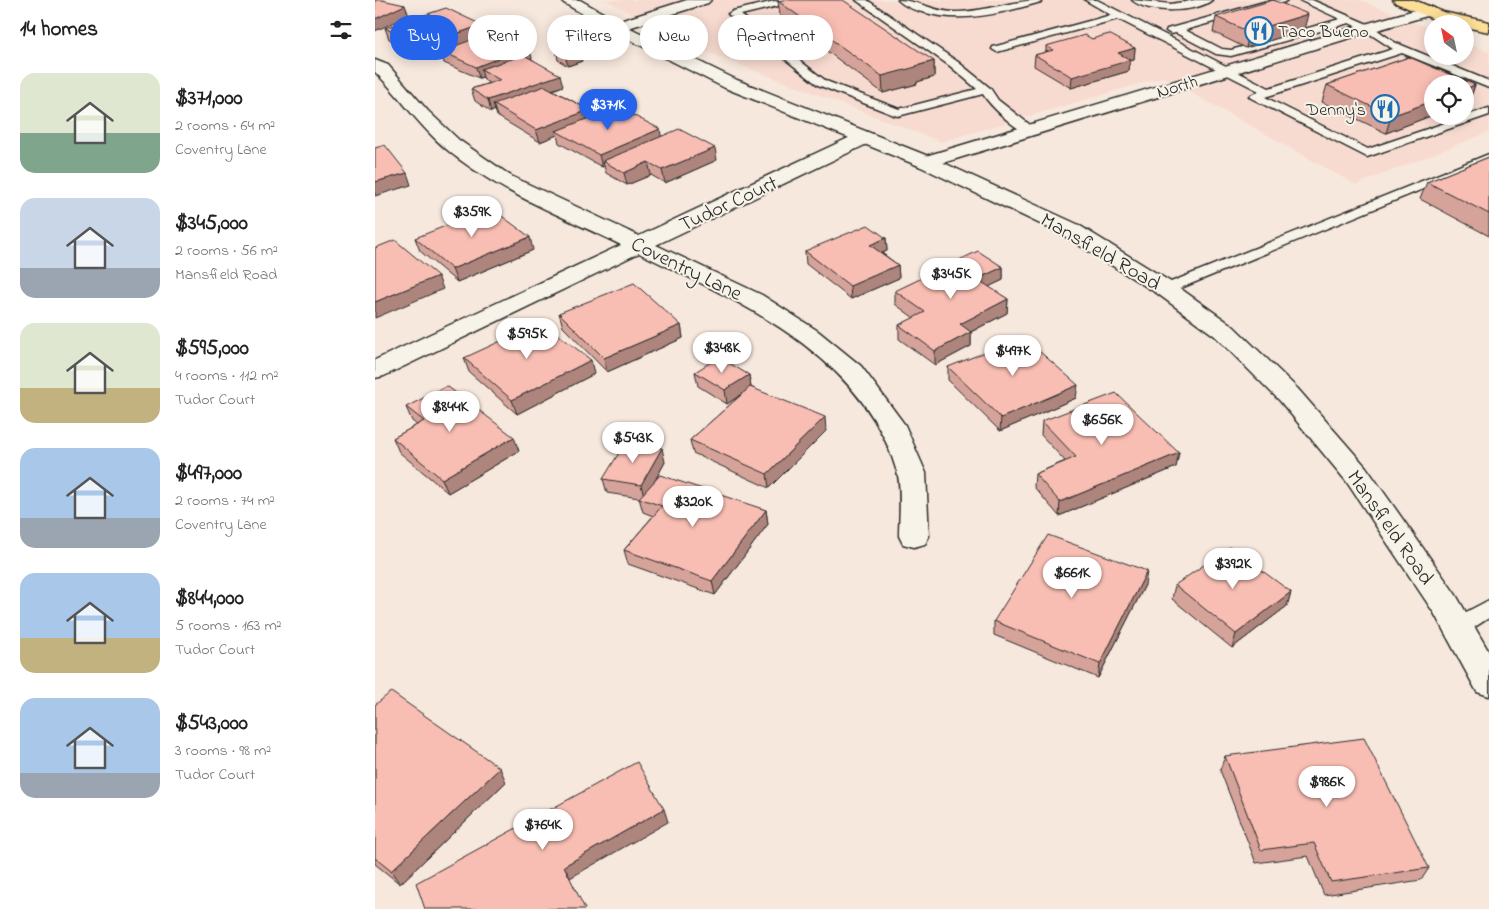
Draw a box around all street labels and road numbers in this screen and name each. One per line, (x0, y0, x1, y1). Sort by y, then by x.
street label: North (1154, 69, 1201, 106)
street label: Tudor Court (675, 169, 783, 241)
street label: Mansfield Road (1034, 206, 1166, 299)
street label: Coventry Lane (625, 230, 747, 312)
street label: Mansfield Road (1339, 465, 1440, 592)

